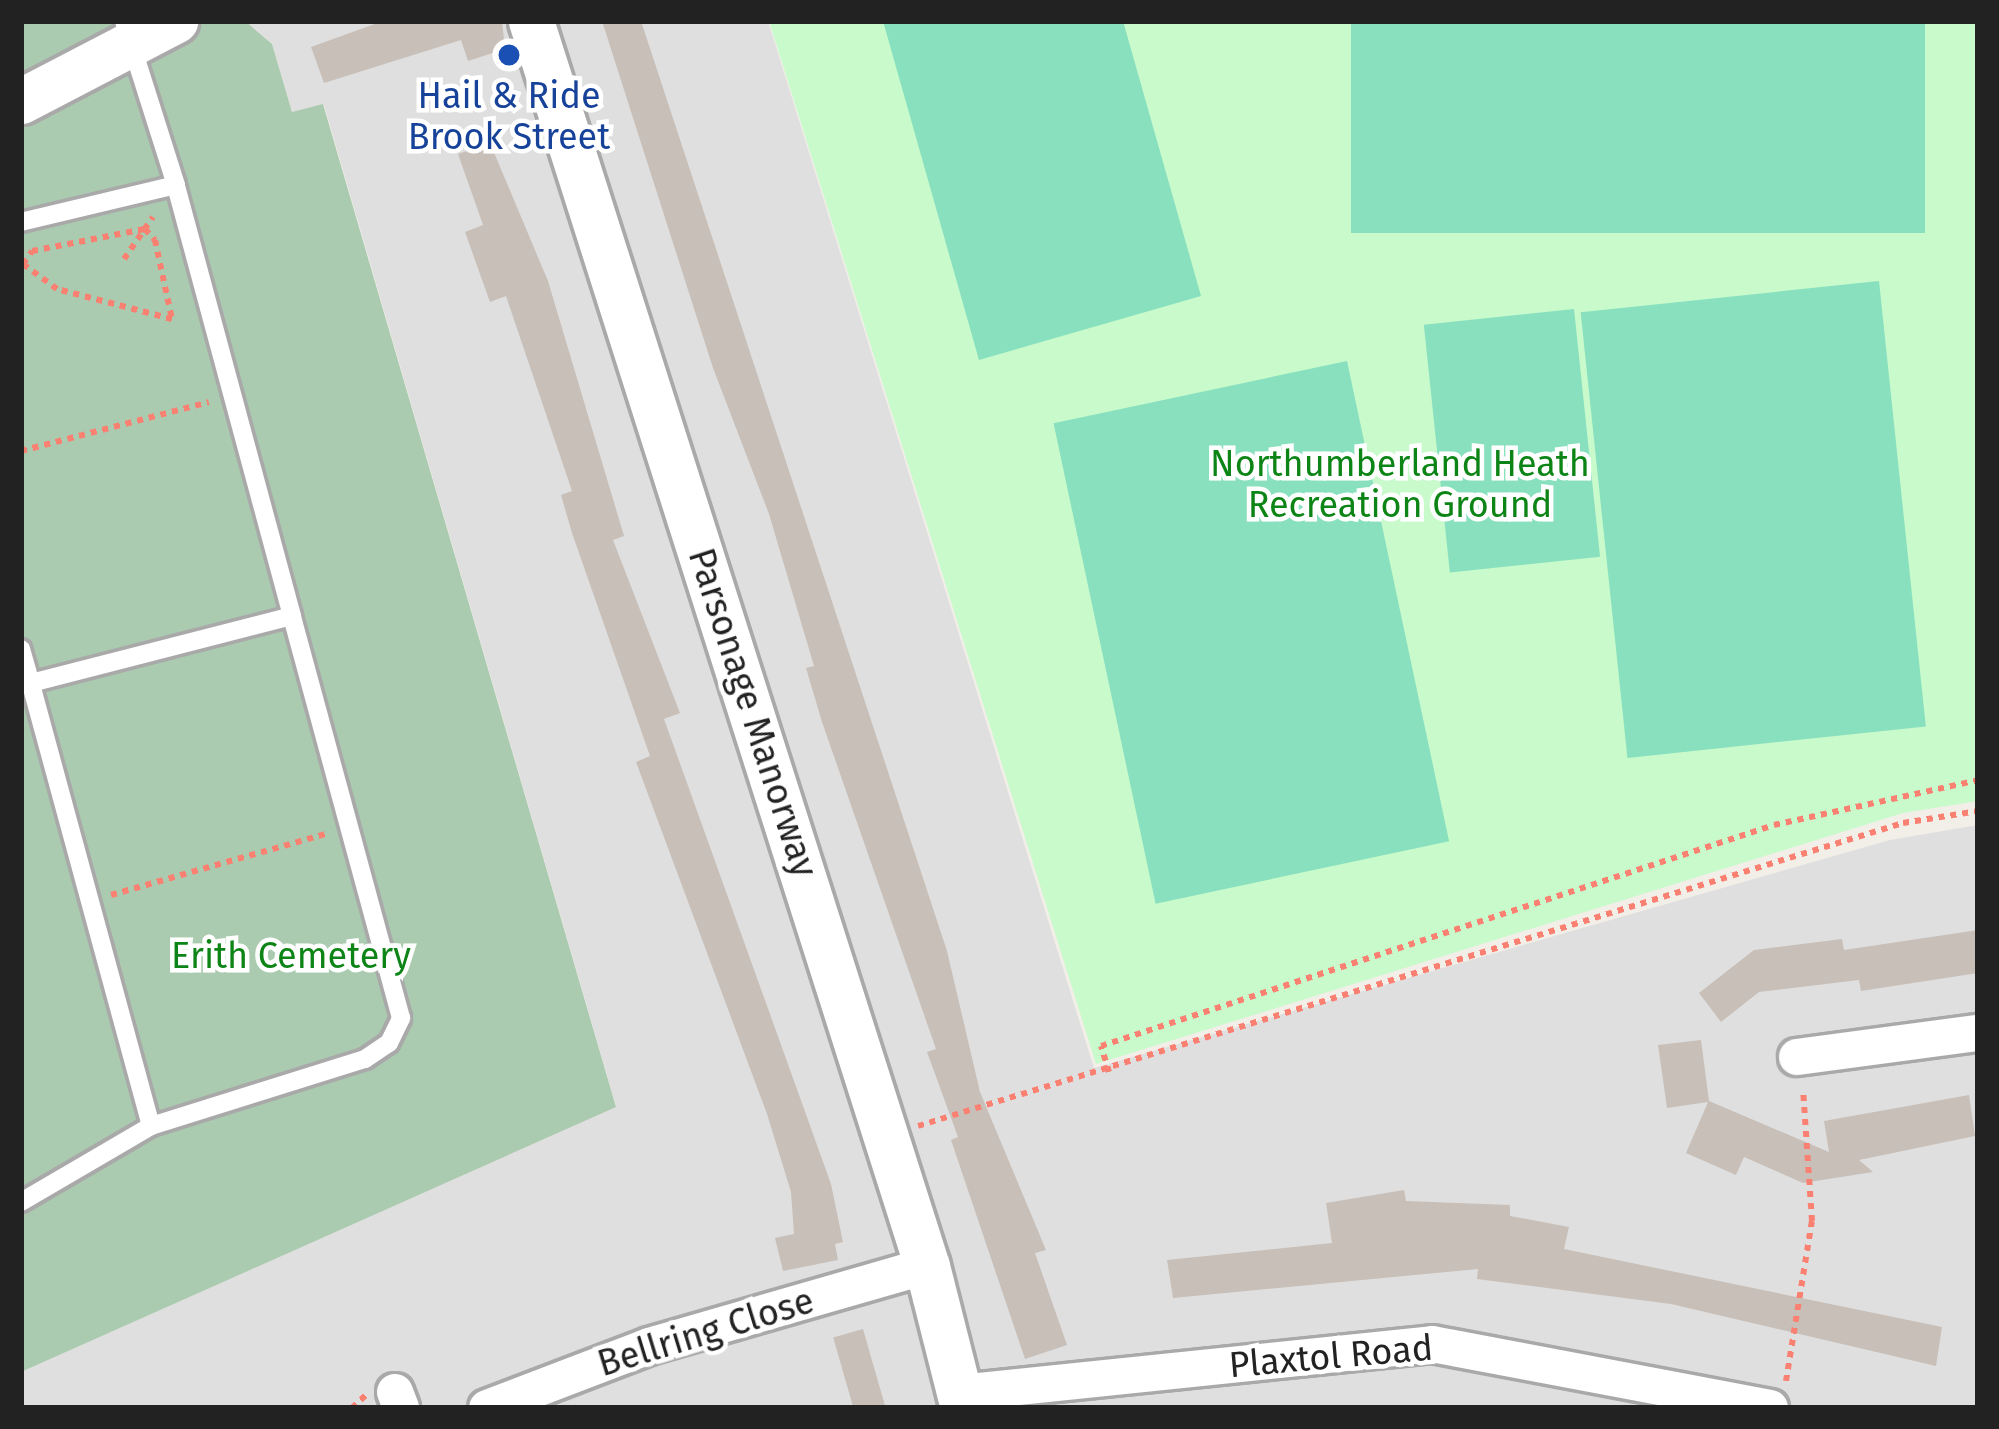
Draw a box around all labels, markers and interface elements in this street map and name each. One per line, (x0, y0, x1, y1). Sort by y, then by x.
marker: Hail & Ride Brook Street (496, 42, 522, 68)
place label: Hail & Ride Brook Street (408, 74, 610, 159)
park label: Northumberland Heath Recreation Ground (1210, 442, 1590, 527)
street label: Parsonage Manorway (678, 543, 826, 883)
park label: Erith Cemetery (171, 935, 411, 979)
street label: Bellring Close (593, 1280, 819, 1386)
street label: Plaxtol Road (1227, 1327, 1435, 1387)

